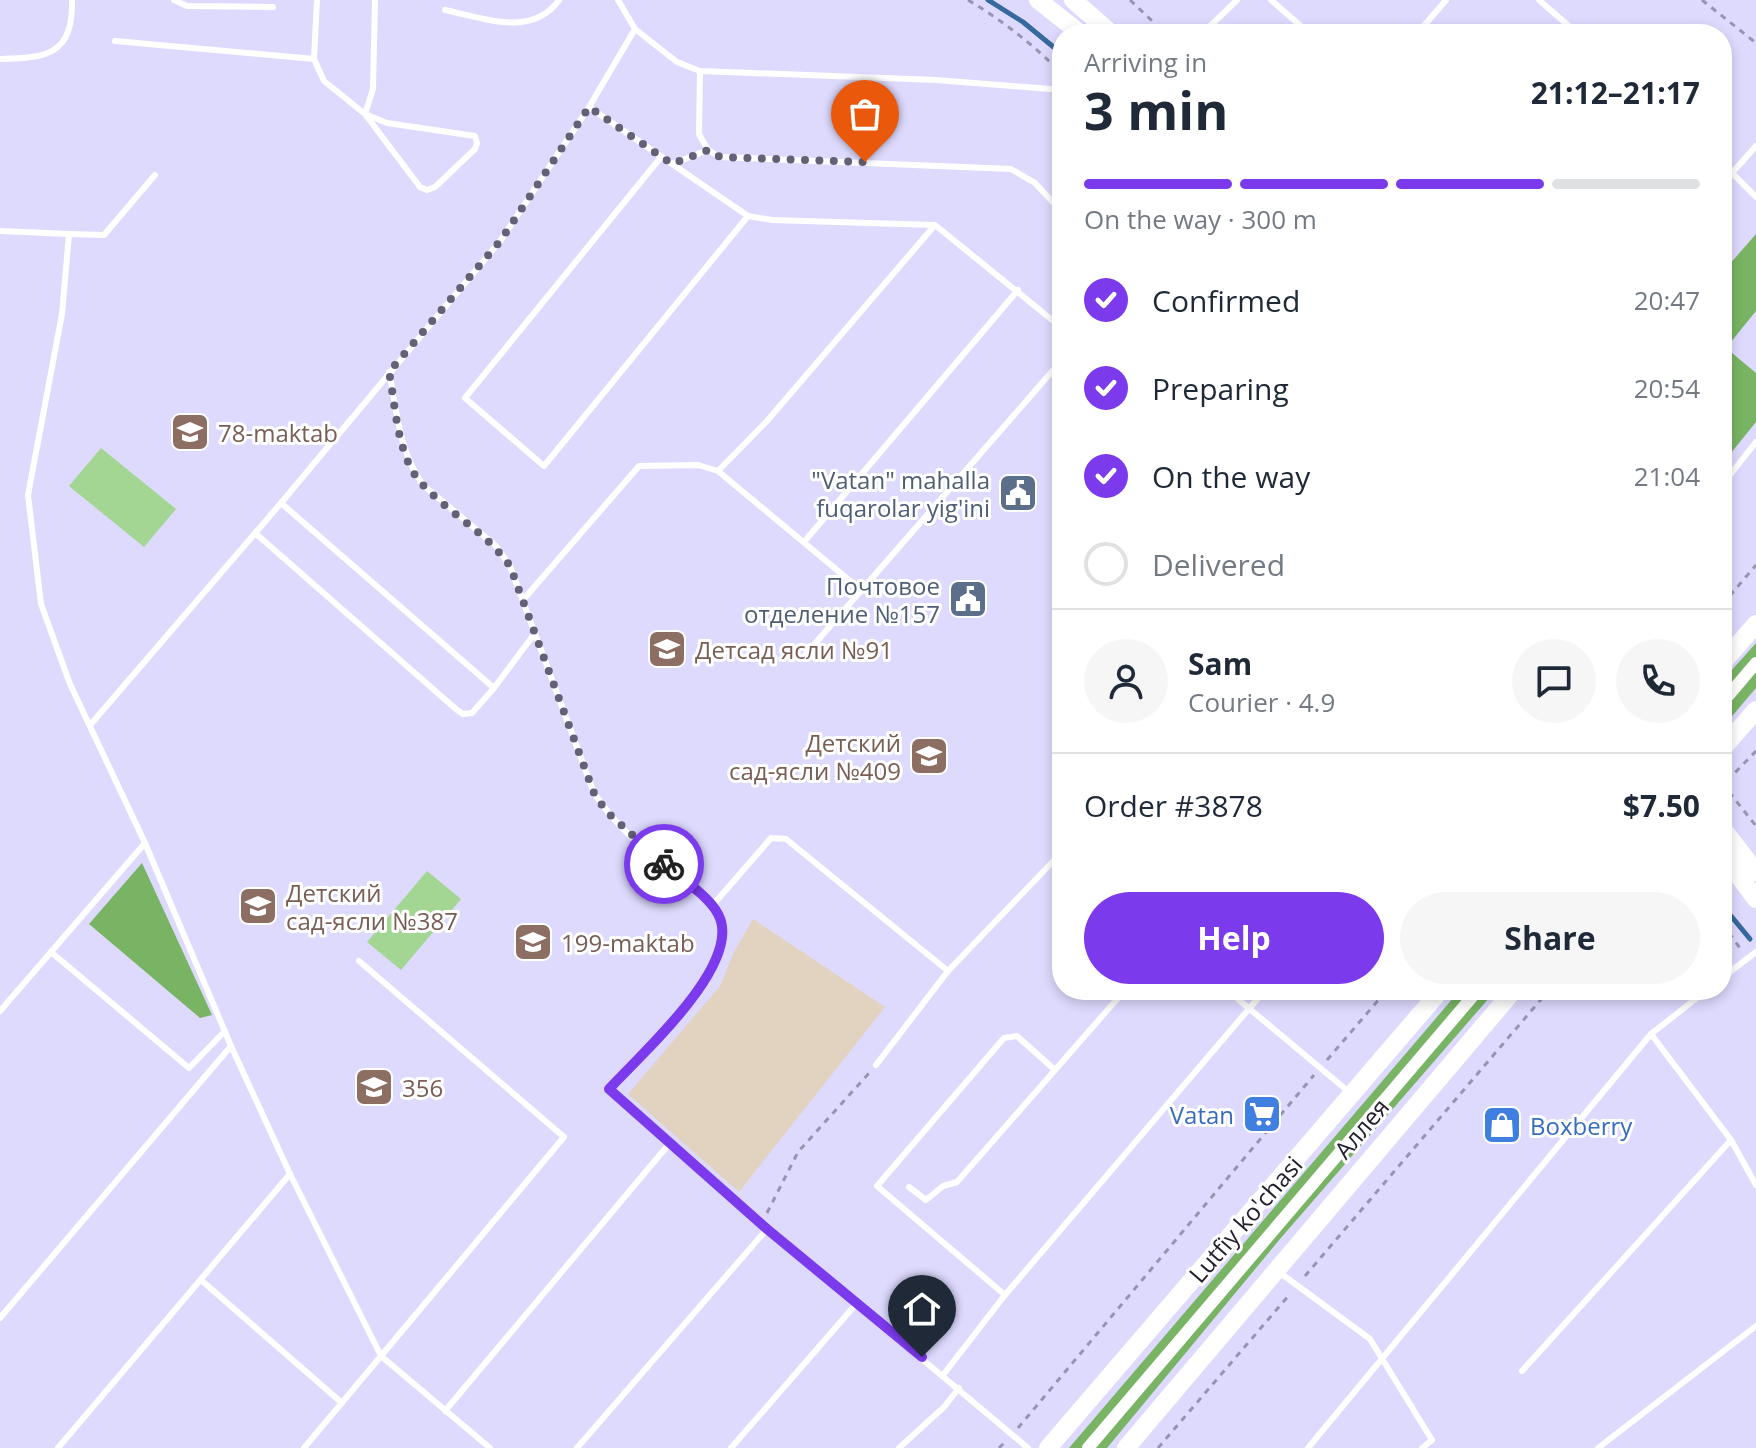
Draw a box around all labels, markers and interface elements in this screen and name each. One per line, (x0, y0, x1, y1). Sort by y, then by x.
text: Arriving in (1084, 44, 1207, 80)
text: 21:12–21:17 (1531, 72, 1700, 113)
text: 3 min (1084, 74, 1228, 145)
pin (831, 80, 899, 162)
icon: bag (843, 92, 887, 136)
text: On the way · 300 m (1084, 201, 1317, 237)
icon: check (1084, 278, 1128, 322)
text: Confirmed (1152, 280, 1300, 321)
text: 20:47 (1634, 282, 1700, 318)
icon: check (1084, 366, 1128, 410)
text: Preparing (1152, 368, 1289, 409)
text: 20:54 (1634, 370, 1700, 406)
school or university icon: 78-maktab (169, 411, 211, 453)
place label: 78-maktab (218, 416, 338, 449)
icon: check (1084, 454, 1128, 498)
text: On the way (1152, 456, 1310, 497)
text: 21:04 (1634, 458, 1700, 494)
place label: "Vatan" mahalla fuqarolar yig'ini (811, 463, 990, 524)
public building icon: "Vatan" mahalla fuqarolar yig'ini (997, 472, 1039, 514)
text: Delivered (1152, 544, 1285, 585)
place label: Почтовое отделение №157 (744, 569, 940, 630)
public building icon: Почтовое отделение №157 (947, 578, 989, 620)
school or university icon: Детсад ясли №91 (646, 628, 688, 670)
place label: Детсад ясли №91 (695, 633, 893, 666)
button: person (1084, 639, 1168, 723)
button: chat (1512, 639, 1596, 723)
button: phone (1616, 639, 1700, 723)
text: Sam (1188, 643, 1252, 684)
text: Courier · 4.9 (1188, 684, 1335, 720)
place label: Детский сад-ясли №409 (729, 726, 901, 787)
school or university icon: Детский сад-ясли №409 (908, 735, 950, 777)
text: Order #3878 (1084, 785, 1263, 826)
text: $7.50 (1623, 785, 1700, 826)
courier (624, 824, 704, 904)
icon: bike (642, 842, 686, 886)
place label: Детский сад-ясли №387 (286, 876, 458, 937)
school or university icon: Детский сад-ясли №387 (237, 885, 279, 927)
button: Help (1084, 892, 1384, 984)
button: Share (1400, 892, 1700, 984)
school or university icon: 199-maktab (512, 921, 554, 963)
place label: 199-maktab (561, 926, 695, 959)
school or university icon: 356 (353, 1066, 395, 1108)
place label: 356 (402, 1071, 443, 1104)
street label: Аллея (1326, 1091, 1396, 1165)
supermarket icon: Vatan (1241, 1093, 1283, 1135)
place label: Vatan (1170, 1098, 1234, 1131)
shop icon: Boxberry (1481, 1104, 1523, 1146)
place label: Boxberry (1530, 1109, 1633, 1142)
street label: Lutfiy ko'chasi (1181, 1149, 1309, 1289)
pin (888, 1275, 956, 1357)
icon: home (900, 1287, 944, 1331)

